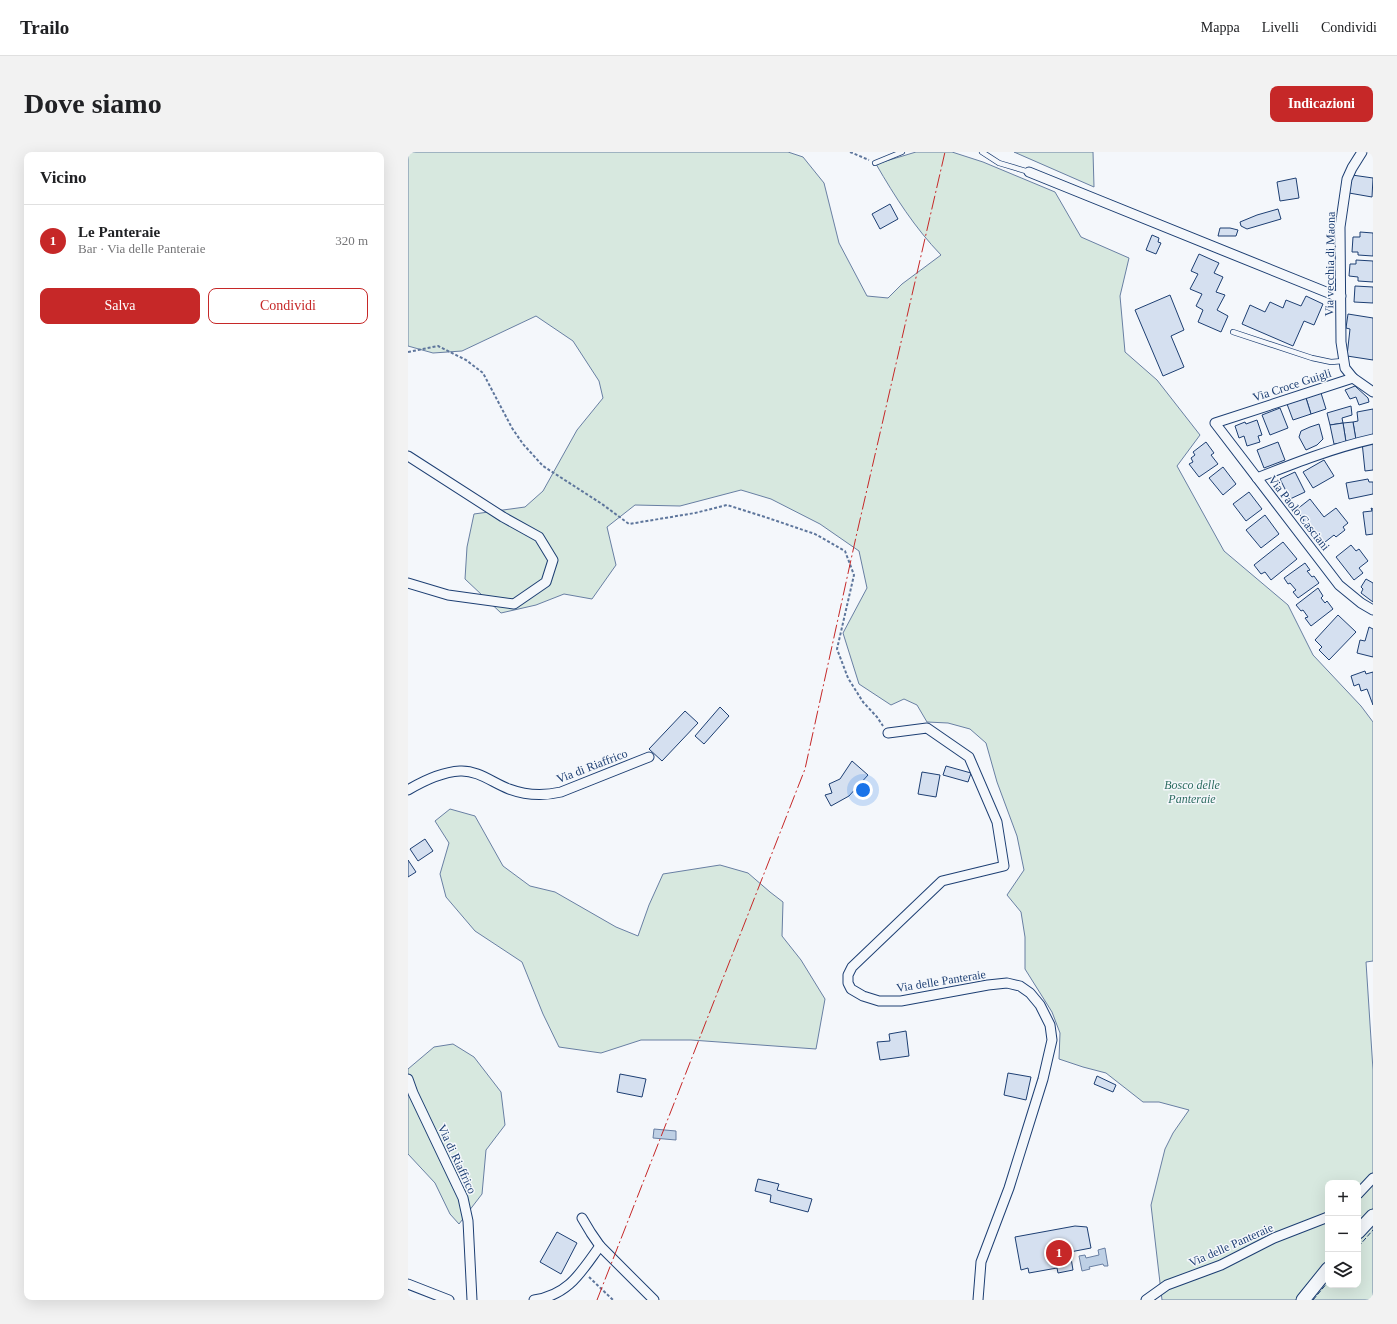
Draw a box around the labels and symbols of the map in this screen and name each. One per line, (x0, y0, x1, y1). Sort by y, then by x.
street label: Via vecchia di Maona (1322, 211, 1338, 317)
street label: Via Croce Guigli (1251, 365, 1334, 404)
street label: Via Paolo Casciani (1265, 473, 1333, 554)
street label: Via di Riaffrico (554, 746, 630, 786)
park label: Bosco delle Panteraie (1164, 778, 1220, 806)
your location (853, 780, 873, 800)
street label: Via delle Panteraie (895, 967, 987, 995)
street label: Via di Riaffrico (435, 1122, 479, 1196)
street label: Via delle Panteraie (1187, 1220, 1275, 1270)
pin: 1 (1046, 1238, 1072, 1268)

